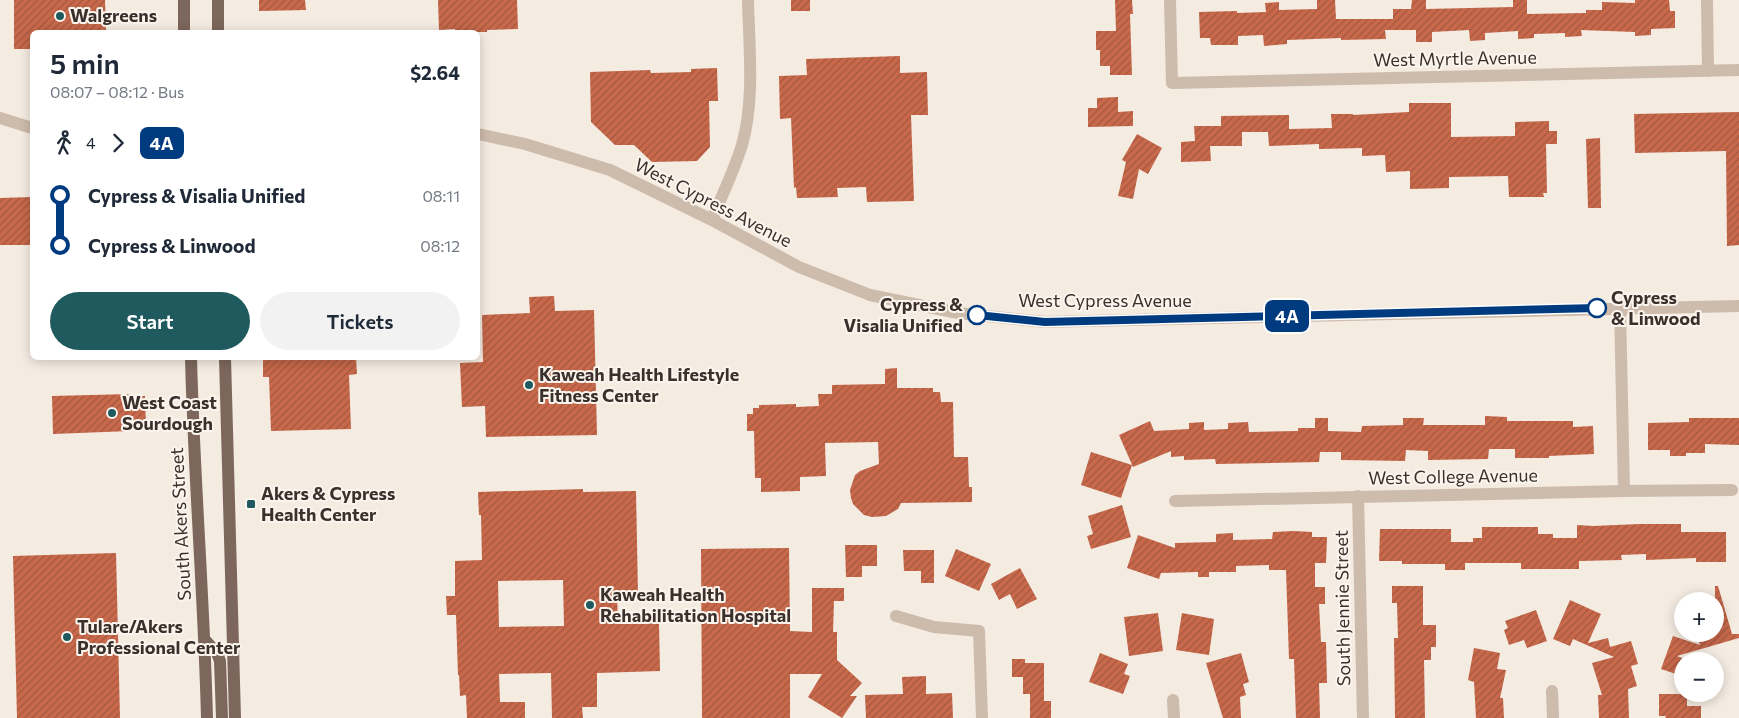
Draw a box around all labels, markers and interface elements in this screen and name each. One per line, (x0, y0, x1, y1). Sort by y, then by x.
place label: Walgreens (70, 4, 157, 26)
marker: Walgreens (54, 10, 66, 22)
text: 5 min (50, 46, 120, 80)
street label: West Myrtle Avenue (1373, 46, 1537, 70)
text: $2.64 (410, 61, 460, 84)
text: 08:07 – 08:12 · Bus (50, 82, 184, 101)
icon: walk (50, 129, 78, 157)
icon: forward (104, 129, 132, 157)
text: 4A (150, 132, 174, 154)
text: 4 (86, 133, 96, 152)
street label: West Cypress Avenue (631, 153, 796, 251)
text: Cypress & Visalia Unified (88, 184, 305, 207)
text: 08:11 (422, 186, 460, 205)
text: Cypress & Linwood (88, 234, 256, 257)
text: 08:12 (420, 236, 460, 255)
place label: Cypress & Linwood (1611, 286, 1700, 329)
street label: West Cypress Avenue (1018, 289, 1192, 311)
button: Start (50, 292, 250, 350)
button: Tickets (260, 292, 460, 350)
place label: Cypress & Visalia Unified (844, 293, 963, 336)
marker: Cypress & Linwood (1587, 298, 1607, 318)
line badge: 4A (1264, 300, 1310, 332)
marker: Cypress & Visalia Unified (967, 305, 987, 325)
text: 4A (1275, 305, 1299, 327)
place label: Kaweah Health Lifestyle Fitness Center (539, 363, 739, 406)
marker: Kaweah Health Lifestyle Fitness Center (523, 379, 535, 391)
place label: West Coast Sourdough (122, 391, 217, 434)
marker: West Coast Sourdough (106, 407, 118, 419)
street label: South Akers Street (165, 447, 195, 601)
street label: West College Avenue (1368, 464, 1538, 488)
place label: Akers & Cypress Health Center (261, 482, 395, 525)
marker: Akers & Cypress Health Center (245, 498, 257, 510)
street label: South Jennie Street (1330, 530, 1354, 686)
place label: Kaweah Health Rehabilitation Hospital (600, 583, 791, 626)
map controls (1674, 592, 1724, 702)
button: + (1674, 592, 1724, 642)
marker: Kaweah Health Rehabilitation Hospital (584, 599, 596, 611)
place label: Tulare/Akers Professional Center (77, 615, 241, 658)
marker: Tulare/Akers Professional Center (61, 631, 73, 643)
button: − (1674, 652, 1724, 702)

